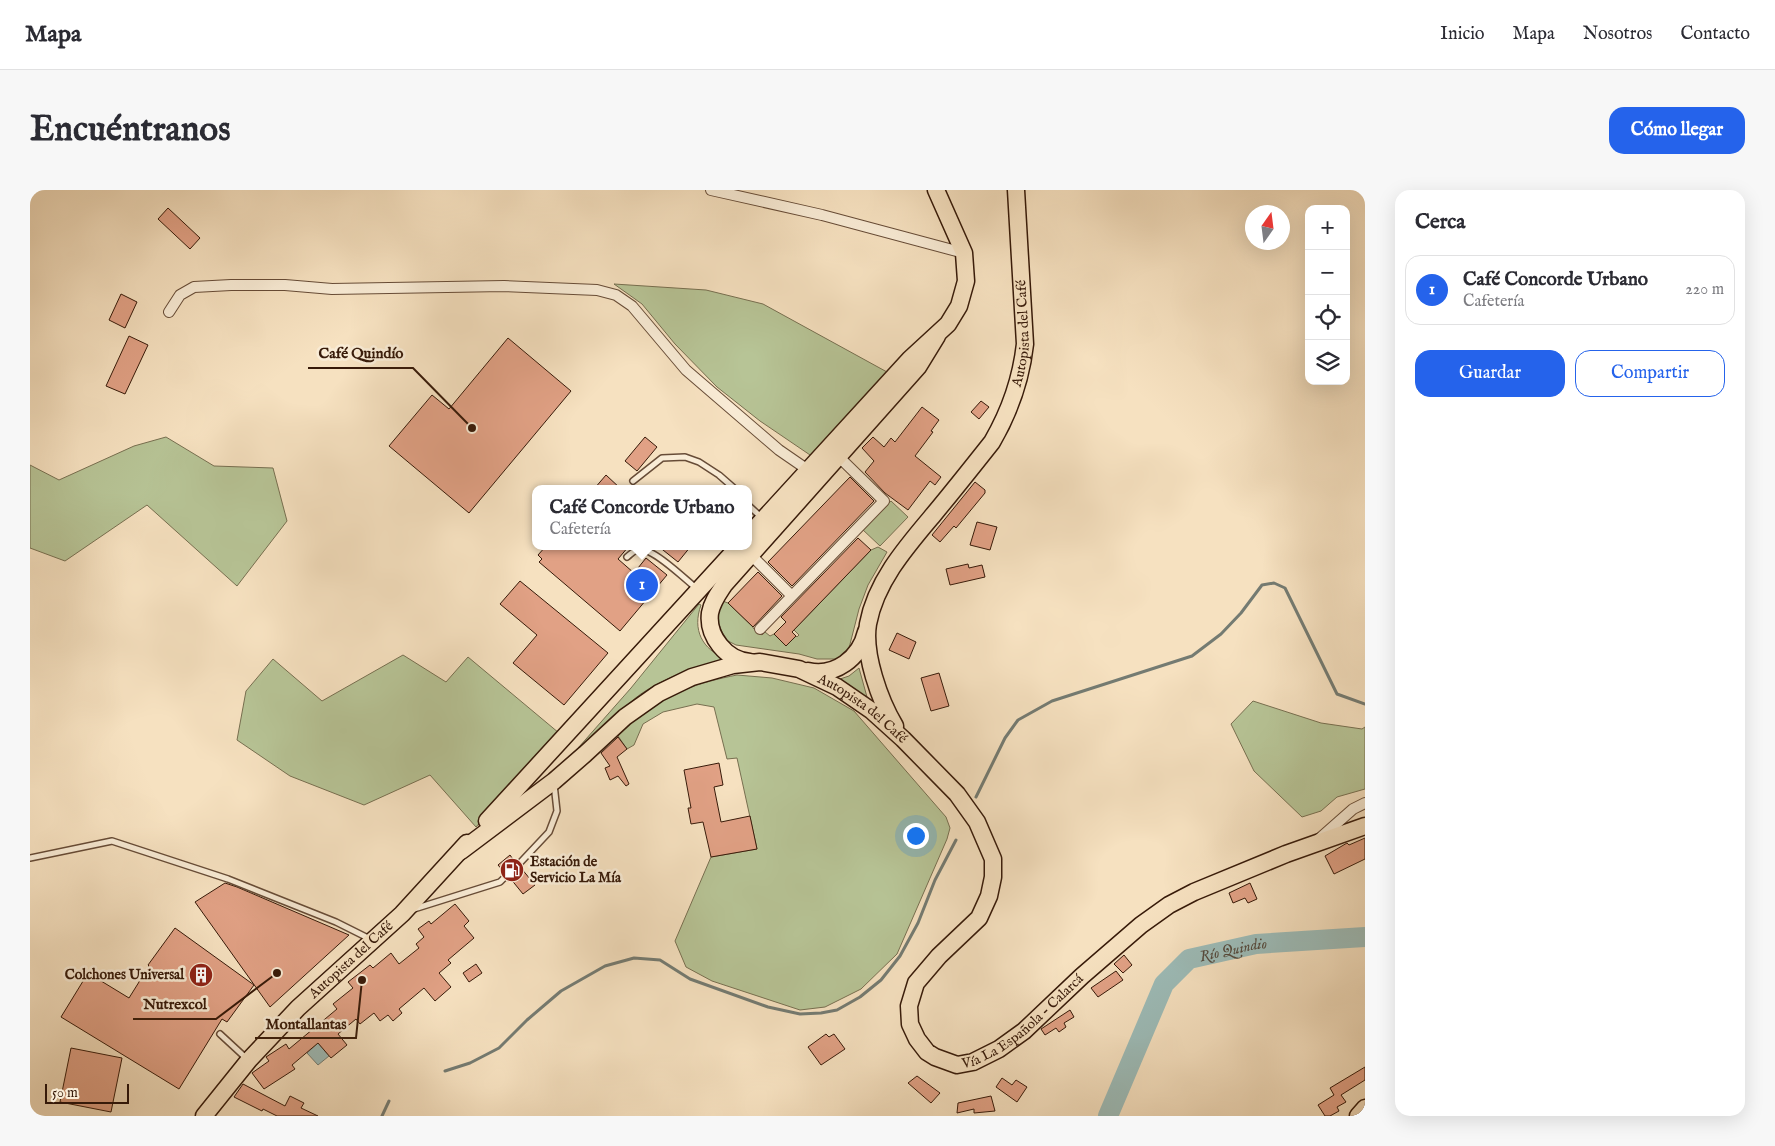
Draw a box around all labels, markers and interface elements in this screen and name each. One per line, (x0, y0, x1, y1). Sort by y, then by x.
text: Mapa (25, 19, 81, 50)
text: Inicio (1440, 23, 1485, 46)
text: Mapa (1513, 23, 1555, 46)
text: Nosotros (1583, 23, 1652, 46)
text: Contacto (1680, 23, 1750, 46)
button: Cómo llegar (1609, 107, 1745, 154)
text: Encuéntranos (30, 108, 230, 153)
north arrow (1245, 205, 1290, 250)
map controls (1305, 205, 1350, 385)
button: + (1305, 205, 1350, 250)
text: Cerca (1415, 209, 1465, 236)
button: − (1305, 250, 1350, 295)
text: Café Concorde Urbano (1463, 268, 1648, 292)
street label: Autopista del Café (1008, 279, 1034, 390)
text: 1 (1429, 280, 1435, 300)
text: 220 m (1685, 280, 1724, 300)
text: Cafetería (1463, 292, 1524, 312)
button: locate (1305, 295, 1350, 340)
callout: Café Quindío (308, 338, 413, 368)
button: layers (1305, 340, 1350, 385)
text: Café Quindío (319, 344, 403, 363)
button: Guardar (1415, 350, 1565, 397)
button: Compartir (1575, 350, 1725, 397)
popup (532, 485, 752, 550)
text: Café Concorde Urbano (550, 496, 735, 520)
text: Cafetería (550, 520, 611, 540)
pin: 1 (626, 566, 658, 604)
street label: Autopista del Café (814, 670, 911, 748)
your location (903, 823, 929, 849)
place label: Estación de Servicio La Mía (530, 853, 622, 887)
fuel station icon: Estación de Servicio La Mía (499, 857, 525, 883)
street label: Autopista del Café (305, 917, 398, 1003)
water label: Río Quindio (1198, 934, 1267, 966)
building icon: Colchones Universal (188, 962, 214, 988)
place label: Colchones Universal (65, 966, 185, 984)
street label: Vía La Española - Calarcá (959, 970, 1088, 1073)
callout: Nutrexcol (133, 989, 216, 1019)
text: Nutrexcol (142, 995, 208, 1014)
callout: Montallantas (255, 1008, 356, 1038)
text: Montallantas (265, 1015, 347, 1034)
scale bar (45, 1081, 129, 1104)
text: 50 m (52, 1084, 78, 1102)

